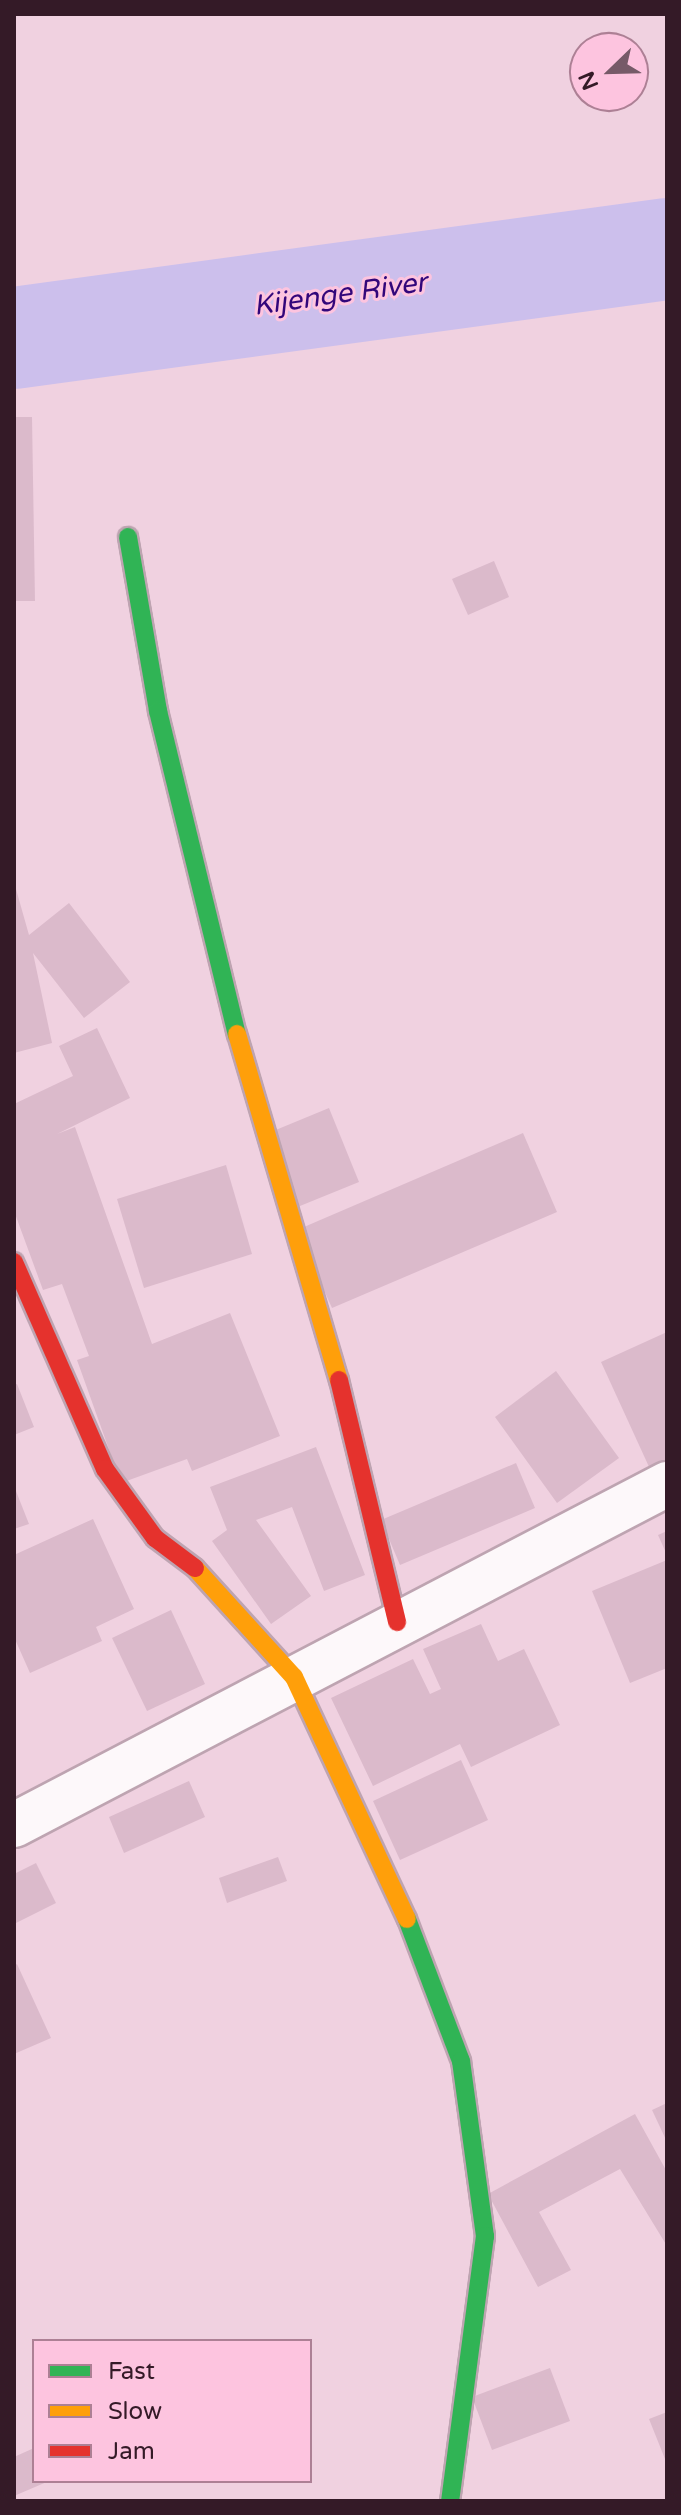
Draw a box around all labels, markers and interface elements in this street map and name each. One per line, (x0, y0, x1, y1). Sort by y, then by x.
north arrow (569, 32, 649, 112)
text: N (573, 67, 604, 94)
water label: Kijenge River (251, 265, 429, 323)
legend (32, 2339, 312, 2483)
text: Fast (108, 2357, 155, 2386)
text: Slow (108, 2397, 162, 2426)
text: Jam (108, 2437, 155, 2466)

